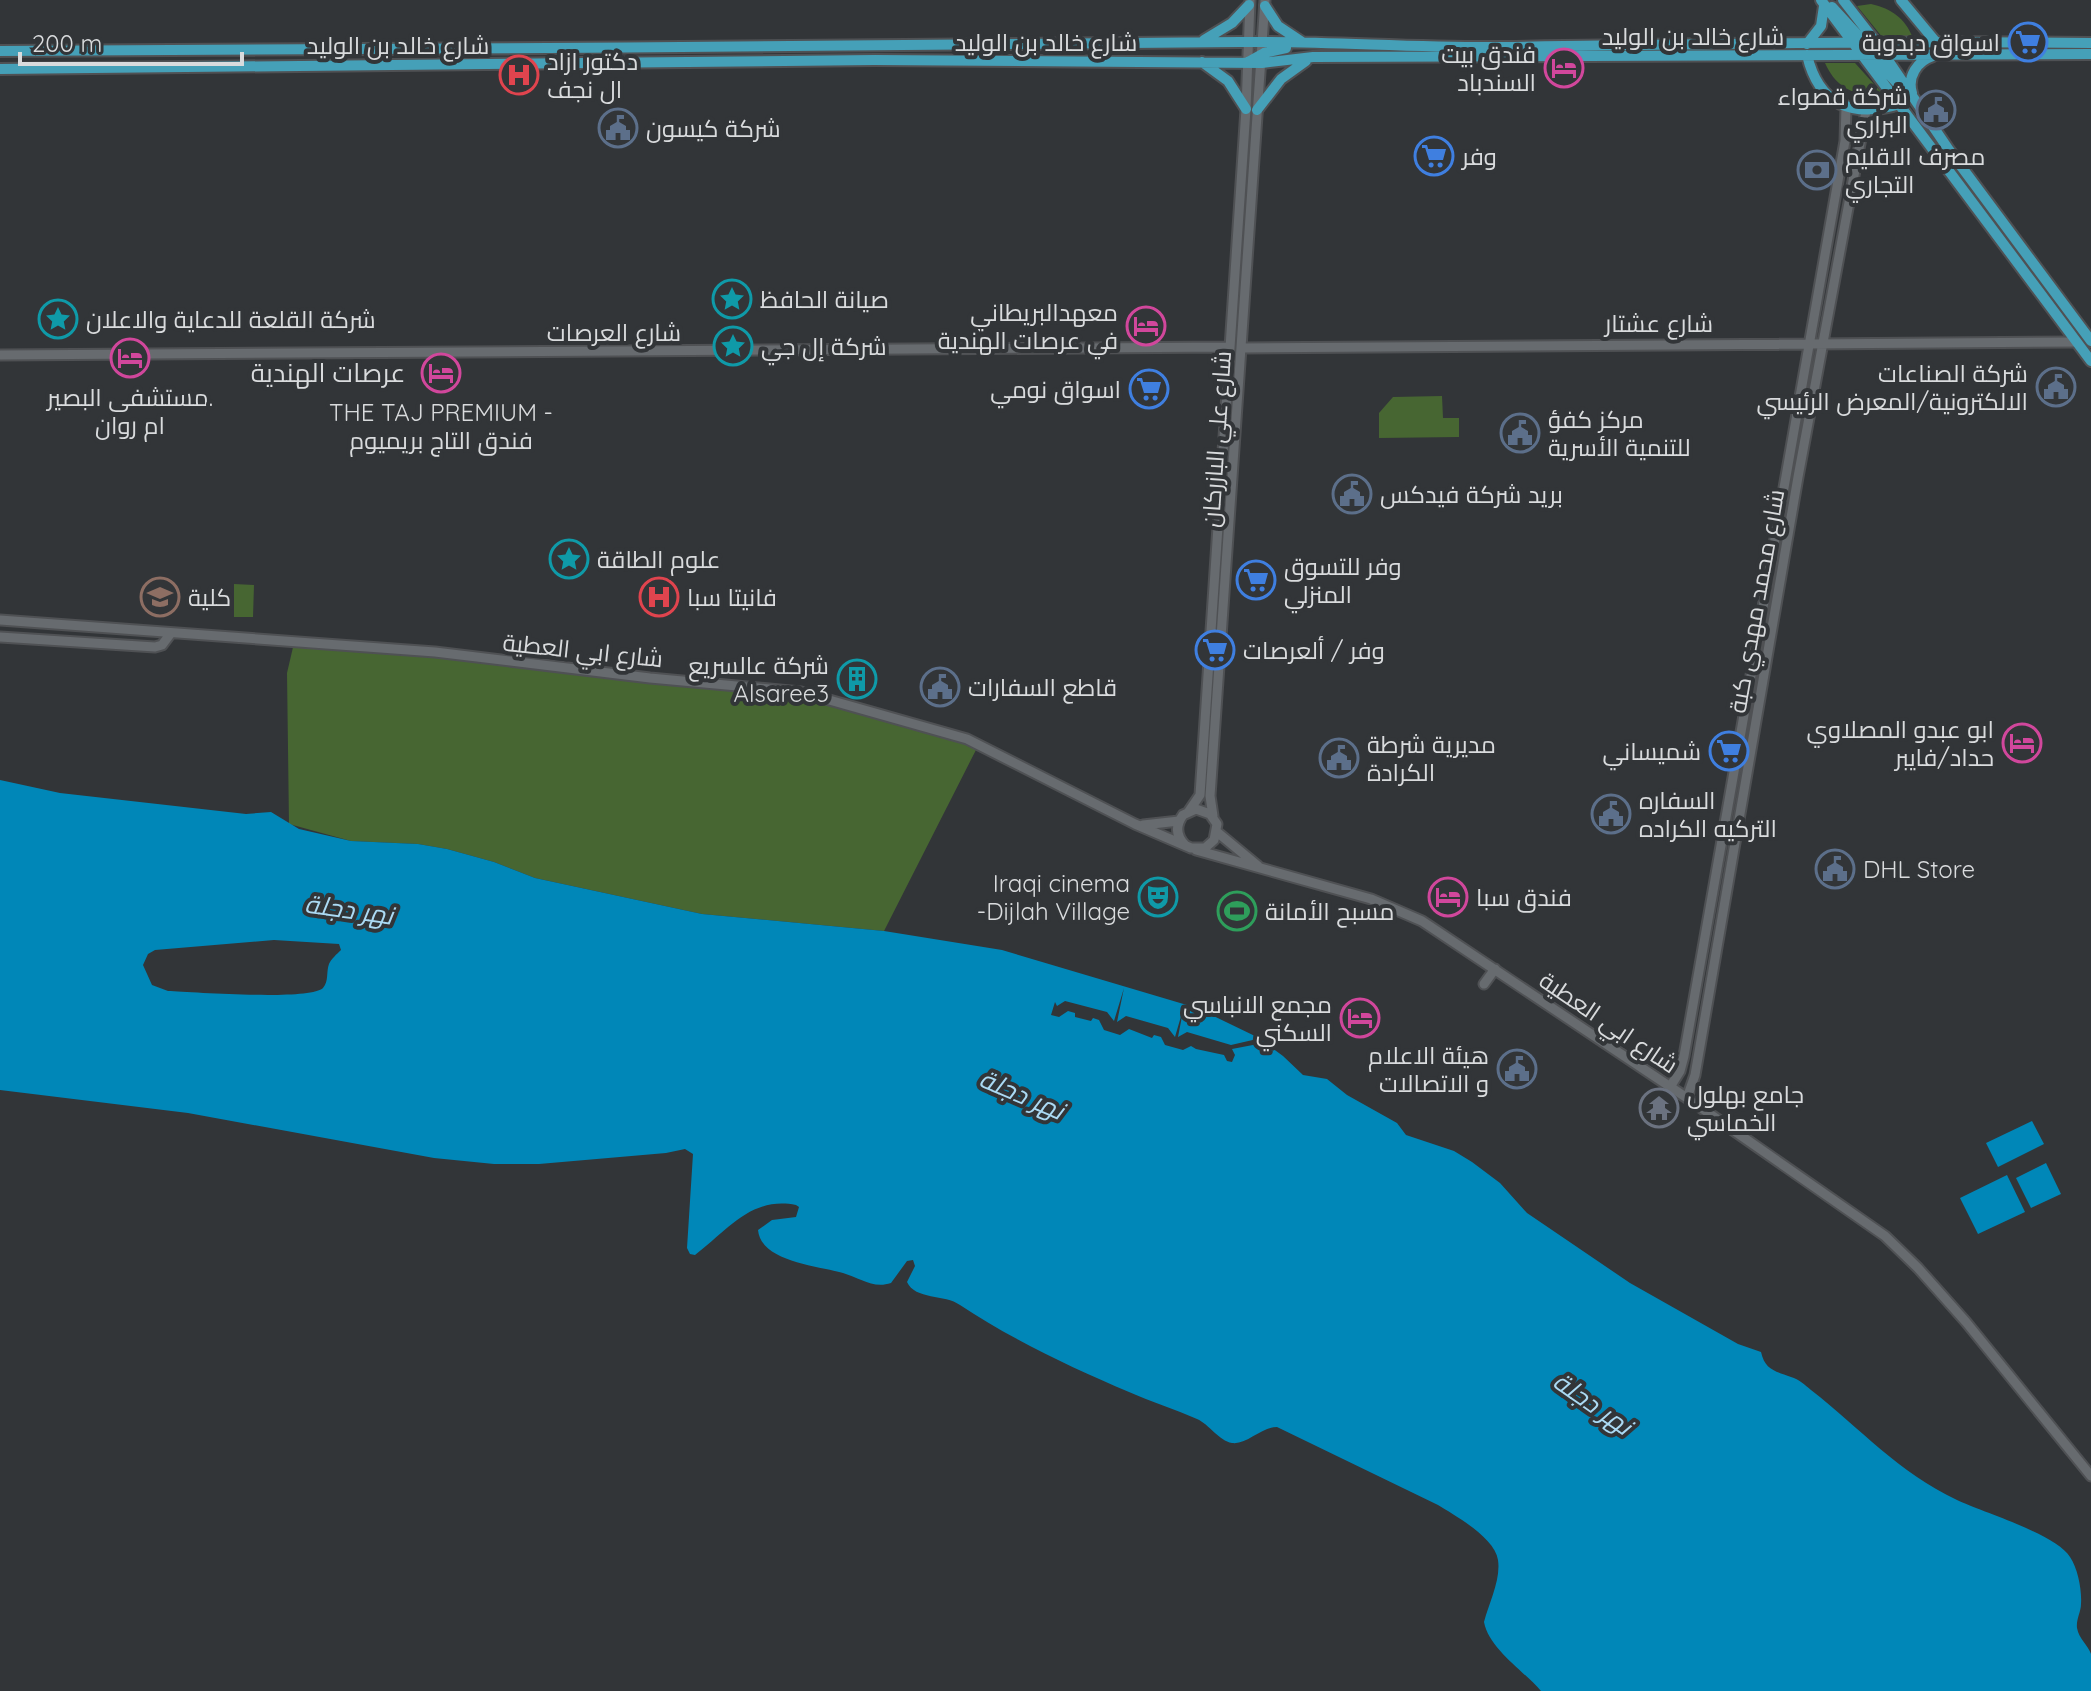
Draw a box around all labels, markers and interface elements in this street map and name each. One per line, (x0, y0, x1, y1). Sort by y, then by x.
scale bar (20, 16, 242, 66)
street label: شارع خالد بن الوليد (1602, 21, 1784, 53)
supermarket icon: اسواق دبدوبة (2007, 21, 2049, 63)
street label: شارع خالد بن الوليد (955, 27, 1137, 59)
place label: اسواق دبدوبة (1862, 27, 2000, 58)
text: 200 m (32, 28, 102, 58)
street label: شارع خالد بن الوليد (307, 30, 489, 62)
place label: فندق بيت السندباد (1441, 39, 1536, 97)
place label: دكتور ازاد ال نجف (547, 46, 638, 104)
hotel icon: فندق بيت السندباد (1543, 47, 1585, 89)
hospital icon: دكتور ازاد ال نجف (498, 54, 540, 96)
place label: شركة قصواء البراري (1778, 81, 1908, 143)
public building icon: شركة قصواء البراري (1915, 89, 1957, 131)
public building icon: شركة كيسون (597, 107, 639, 149)
place label: شركة كيسون (646, 113, 781, 143)
supermarket icon: وفر (1413, 135, 1455, 177)
place label: وفر (1460, 141, 1497, 171)
place label: مصرف الاقليم التجاري (1845, 141, 1985, 203)
bank icon: مصرف الاقليم التجاري (1796, 149, 1838, 191)
place icon: صيانة الحافظ (711, 278, 753, 320)
place label: صيانة الحافظ (760, 284, 889, 314)
place label: معهدالبريطاني في عرصات الهندية (938, 297, 1118, 360)
place icon: شركة القلعة للدعاية والاعلان (37, 298, 79, 340)
place label: شركة القلعة للدعاية والاعلان (86, 304, 376, 334)
hotel icon: معهدالبريطاني في عرصات الهندية (1125, 305, 1167, 347)
street label: شارع عشتار (1603, 308, 1713, 340)
street label: شارع العرصات (547, 317, 681, 349)
place icon: شركة إل جي (712, 325, 754, 367)
place label: شركة إل جي (761, 331, 887, 366)
hotel icon: مستشفى البصير. ام روان (109, 337, 151, 379)
street label: شارع علي البازركان (1195, 350, 1242, 529)
hotel icon: THE TAJ PREMIUM - فندق التاج بريميوم (420, 352, 462, 394)
district label: عرصات الهندية (251, 356, 405, 389)
place label: شركة الصناعات الالكترونية/المعرض الرئيسي (1756, 358, 2028, 420)
public building icon: شركة الصناعات الالكترونية/المعرض الرئيسي (2035, 366, 2077, 408)
supermarket icon: اسواق نومي (1128, 368, 1170, 410)
place label: اسواق نومي (990, 374, 1121, 409)
place label: مستشفى البصير. ام روان (45, 382, 213, 442)
place label: THE TAJ PREMIUM - فندق التاج بريميوم (329, 397, 553, 457)
place label: مركز كفؤ للتنمية الأسرية (1548, 404, 1691, 462)
public building icon: مركز كفؤ للتنمية الأسرية (1499, 412, 1541, 454)
public building icon: بريد شركة فيدكس (1331, 473, 1373, 515)
place label: بريد شركة فيدكس (1380, 479, 1563, 509)
street label: شارع محمد مهدي كبة (1722, 487, 1794, 716)
place icon: علوم الطاقة (548, 538, 590, 580)
place label: علوم الطاقة (597, 544, 721, 576)
place label: وفر للتسوق المنزلي (1284, 551, 1402, 614)
supermarket icon: وفر للتسوق المنزلي (1235, 559, 1277, 601)
school or university icon: كلية (139, 576, 181, 618)
hospital icon: فانيتا سبا (638, 576, 680, 618)
place label: كلية (188, 582, 231, 612)
place label: فانيتا سبا (687, 582, 777, 612)
street label: شارع ابي العطية (501, 627, 665, 678)
supermarket icon: وفر / ألعرصات (1194, 629, 1236, 671)
place label: وفر / ألعرصات (1243, 635, 1385, 665)
place label: شركة عالسريع Alsaree3 (688, 650, 829, 708)
building icon: شركة عالسريع Alsaree3 (836, 658, 878, 700)
public building icon: قاطع السفارات (919, 666, 961, 708)
place label: قاطع السفارات (968, 672, 1117, 704)
place label: ابو عبدو المصلاوي حداد/فايبر (1807, 714, 1994, 772)
hotel icon: ابو عبدو المصلاوي حداد/فايبر (2001, 722, 2043, 764)
place label: مديرية شرطة الكرادة (1367, 729, 1496, 787)
supermarket icon: شميساني (1708, 730, 1750, 772)
place label: شميساني (1603, 736, 1701, 771)
public building icon: مديرية شرطة الكرادة (1318, 737, 1360, 779)
place label: السفاره التركيه الكراده (1639, 785, 1777, 843)
public building icon: السفاره التركيه الكراده (1590, 793, 1632, 835)
public building icon: DHL Store (1814, 848, 1856, 890)
place label: DHL Store (1863, 854, 1975, 884)
place label: Iraqi cinema -Dijlah Village (977, 868, 1130, 926)
theatre icon: Iraqi cinema -Dijlah Village (1137, 876, 1179, 918)
hotel icon: فندق سبا (1427, 876, 1469, 918)
place label: فندق سبا (1476, 882, 1572, 913)
water label: نهر دجلة (303, 886, 398, 932)
sports icon: مسبح الأمانة (1216, 890, 1258, 932)
place label: مسبح الأمانة (1265, 896, 1394, 928)
street label: شارع ابي العطية (1531, 965, 1684, 1084)
place label: مجمع الانباسي السكني (1183, 989, 1332, 1052)
hotel icon: مجمع الانباسي السكني (1339, 997, 1381, 1039)
place label: هيئة الاعلام و الاتصالات (1368, 1040, 1489, 1098)
public building icon: هيئة الاعلام و الاتصالات (1496, 1048, 1538, 1090)
water label: نهر دجلة (975, 1061, 1072, 1128)
place label: جامع بهلول الخماسي (1687, 1079, 1804, 1141)
temple icon: جامع بهلول الخماسي (1638, 1087, 1680, 1129)
water label: نهر دجلة (1547, 1364, 1641, 1444)

